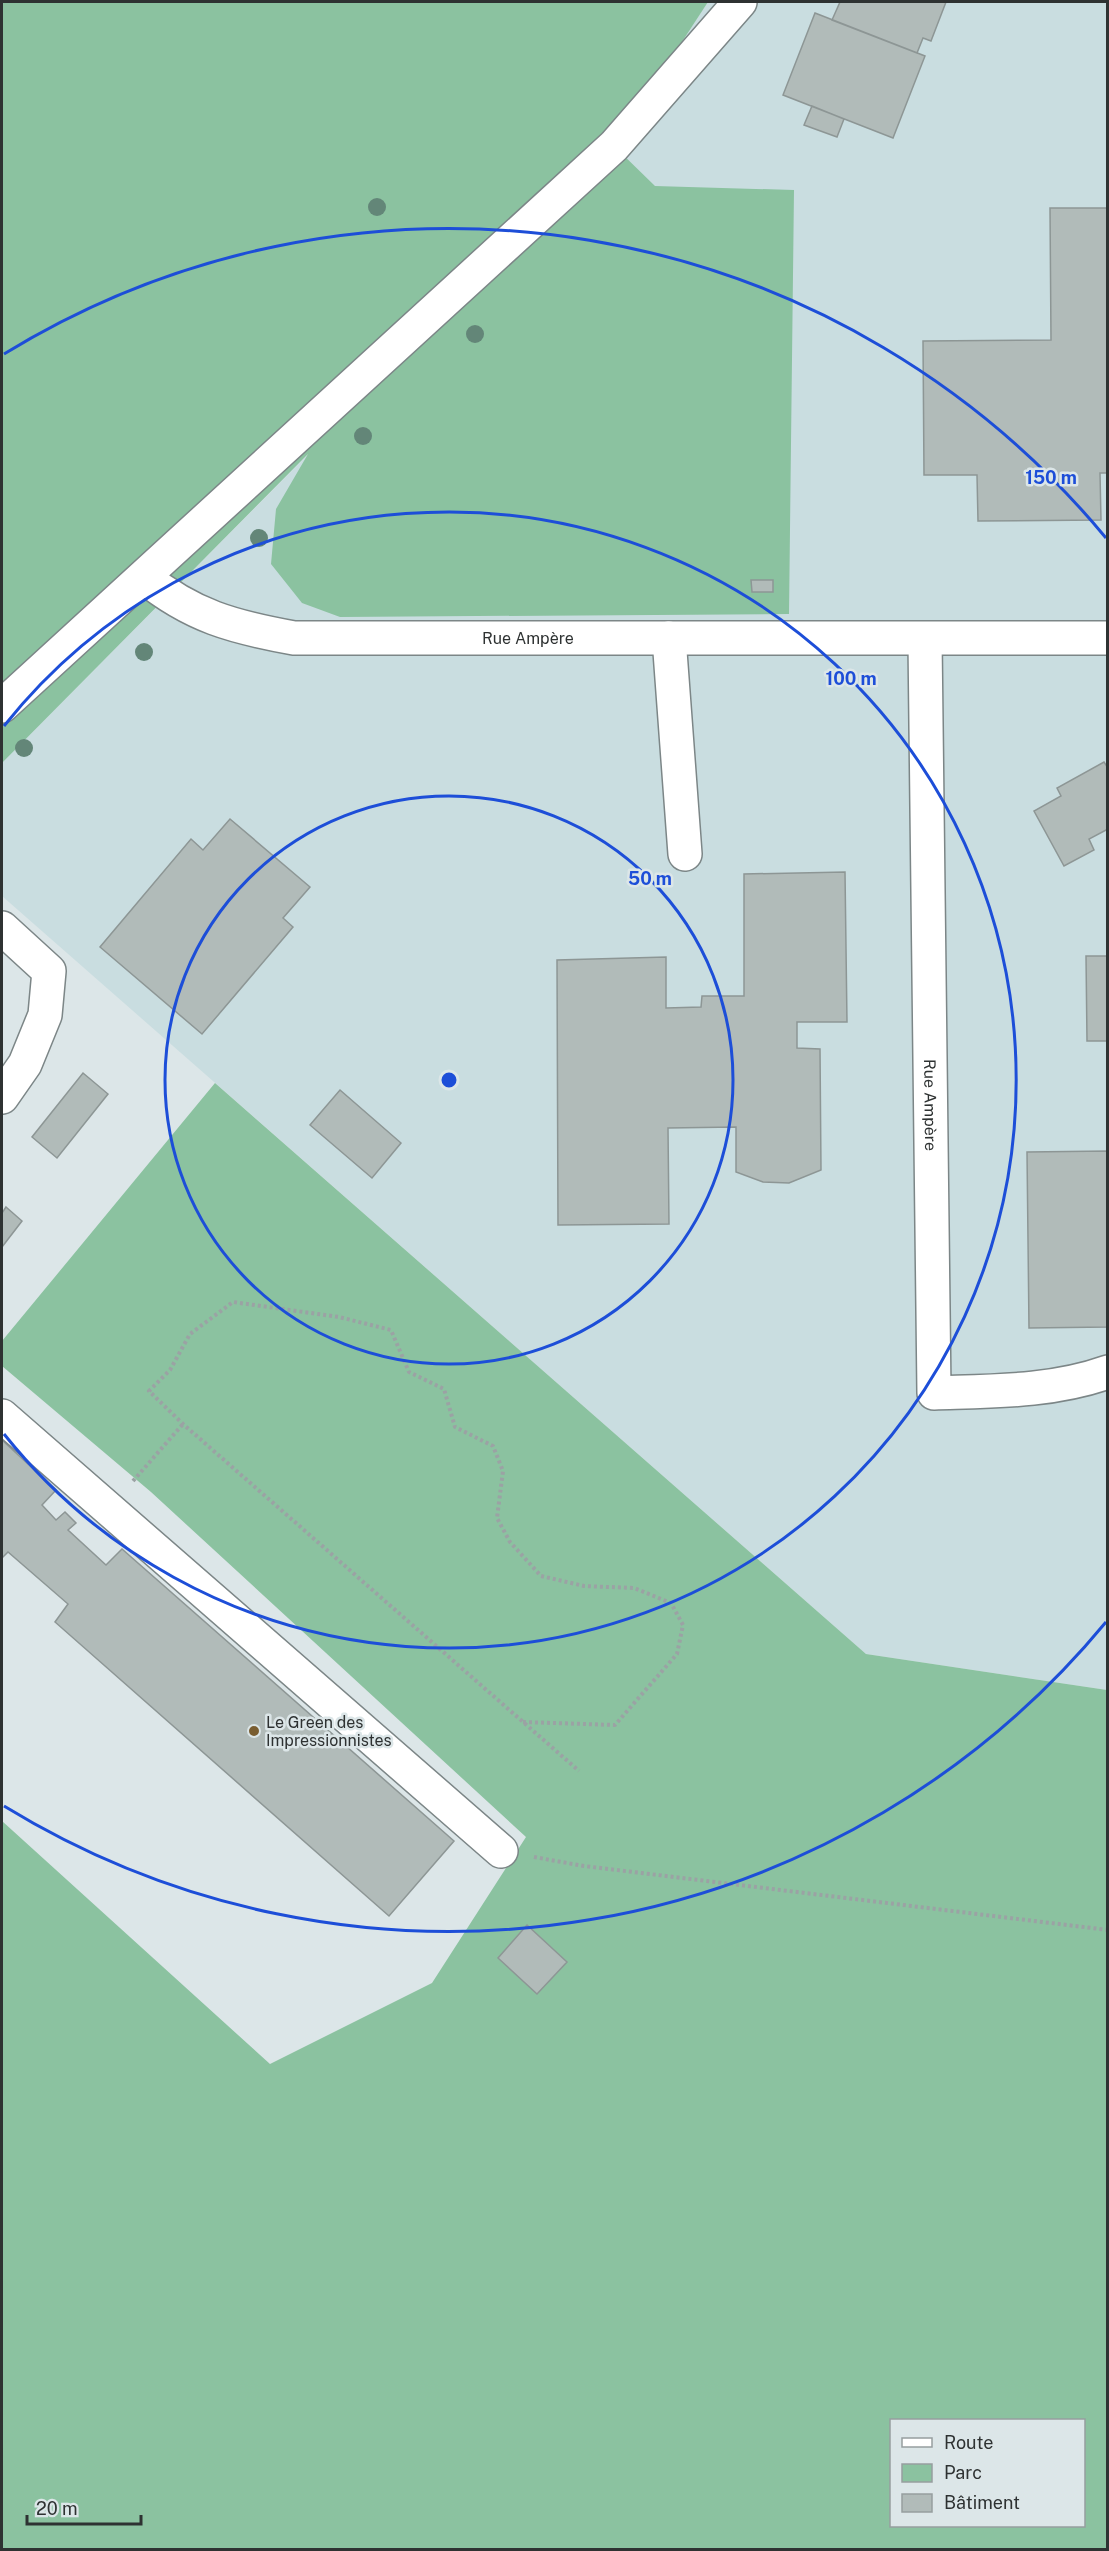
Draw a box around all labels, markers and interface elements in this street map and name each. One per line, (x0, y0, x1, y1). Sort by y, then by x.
text: 150 m (1025, 467, 1077, 488)
street label: Rue Ampère (482, 629, 574, 648)
text: 100 m (825, 668, 877, 689)
text: 50 m (628, 868, 672, 889)
street label: Rue Ampère (921, 1059, 941, 1151)
centre of rings (439, 1070, 459, 1090)
place label: Le Green des Impressionnistes (266, 1713, 392, 1750)
marker: Le Green des Impressionnistes (247, 1724, 261, 1738)
legend (890, 2419, 1085, 2527)
text: Route (944, 2432, 993, 2453)
text: Parc (944, 2462, 982, 2483)
scale bar (27, 2488, 141, 2526)
text: Bâtiment (944, 2492, 1020, 2513)
text: 20 m (36, 2498, 78, 2519)

